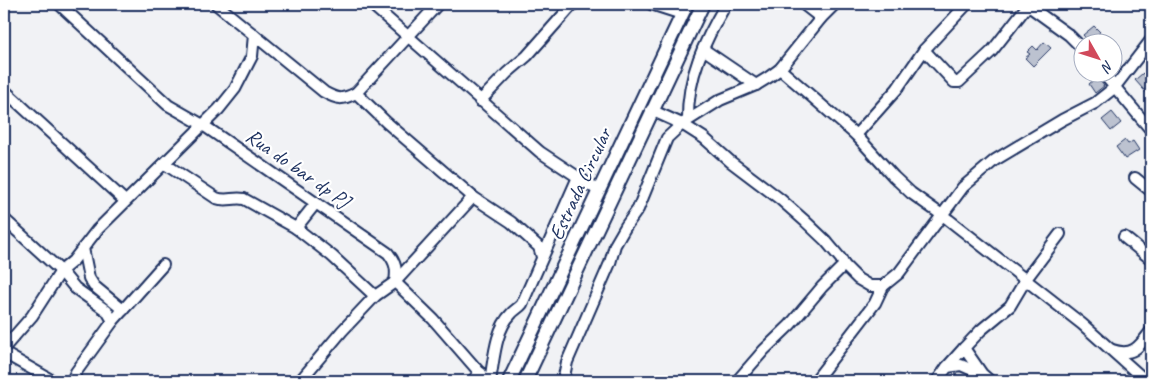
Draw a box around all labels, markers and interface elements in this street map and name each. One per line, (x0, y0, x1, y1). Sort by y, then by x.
north arrow (1072, 32, 1122, 82)
text: N (1097, 57, 1117, 76)
street label: Rua do bar dp PJ (241, 123, 358, 215)
street label: Estrada Circular (543, 123, 618, 244)

